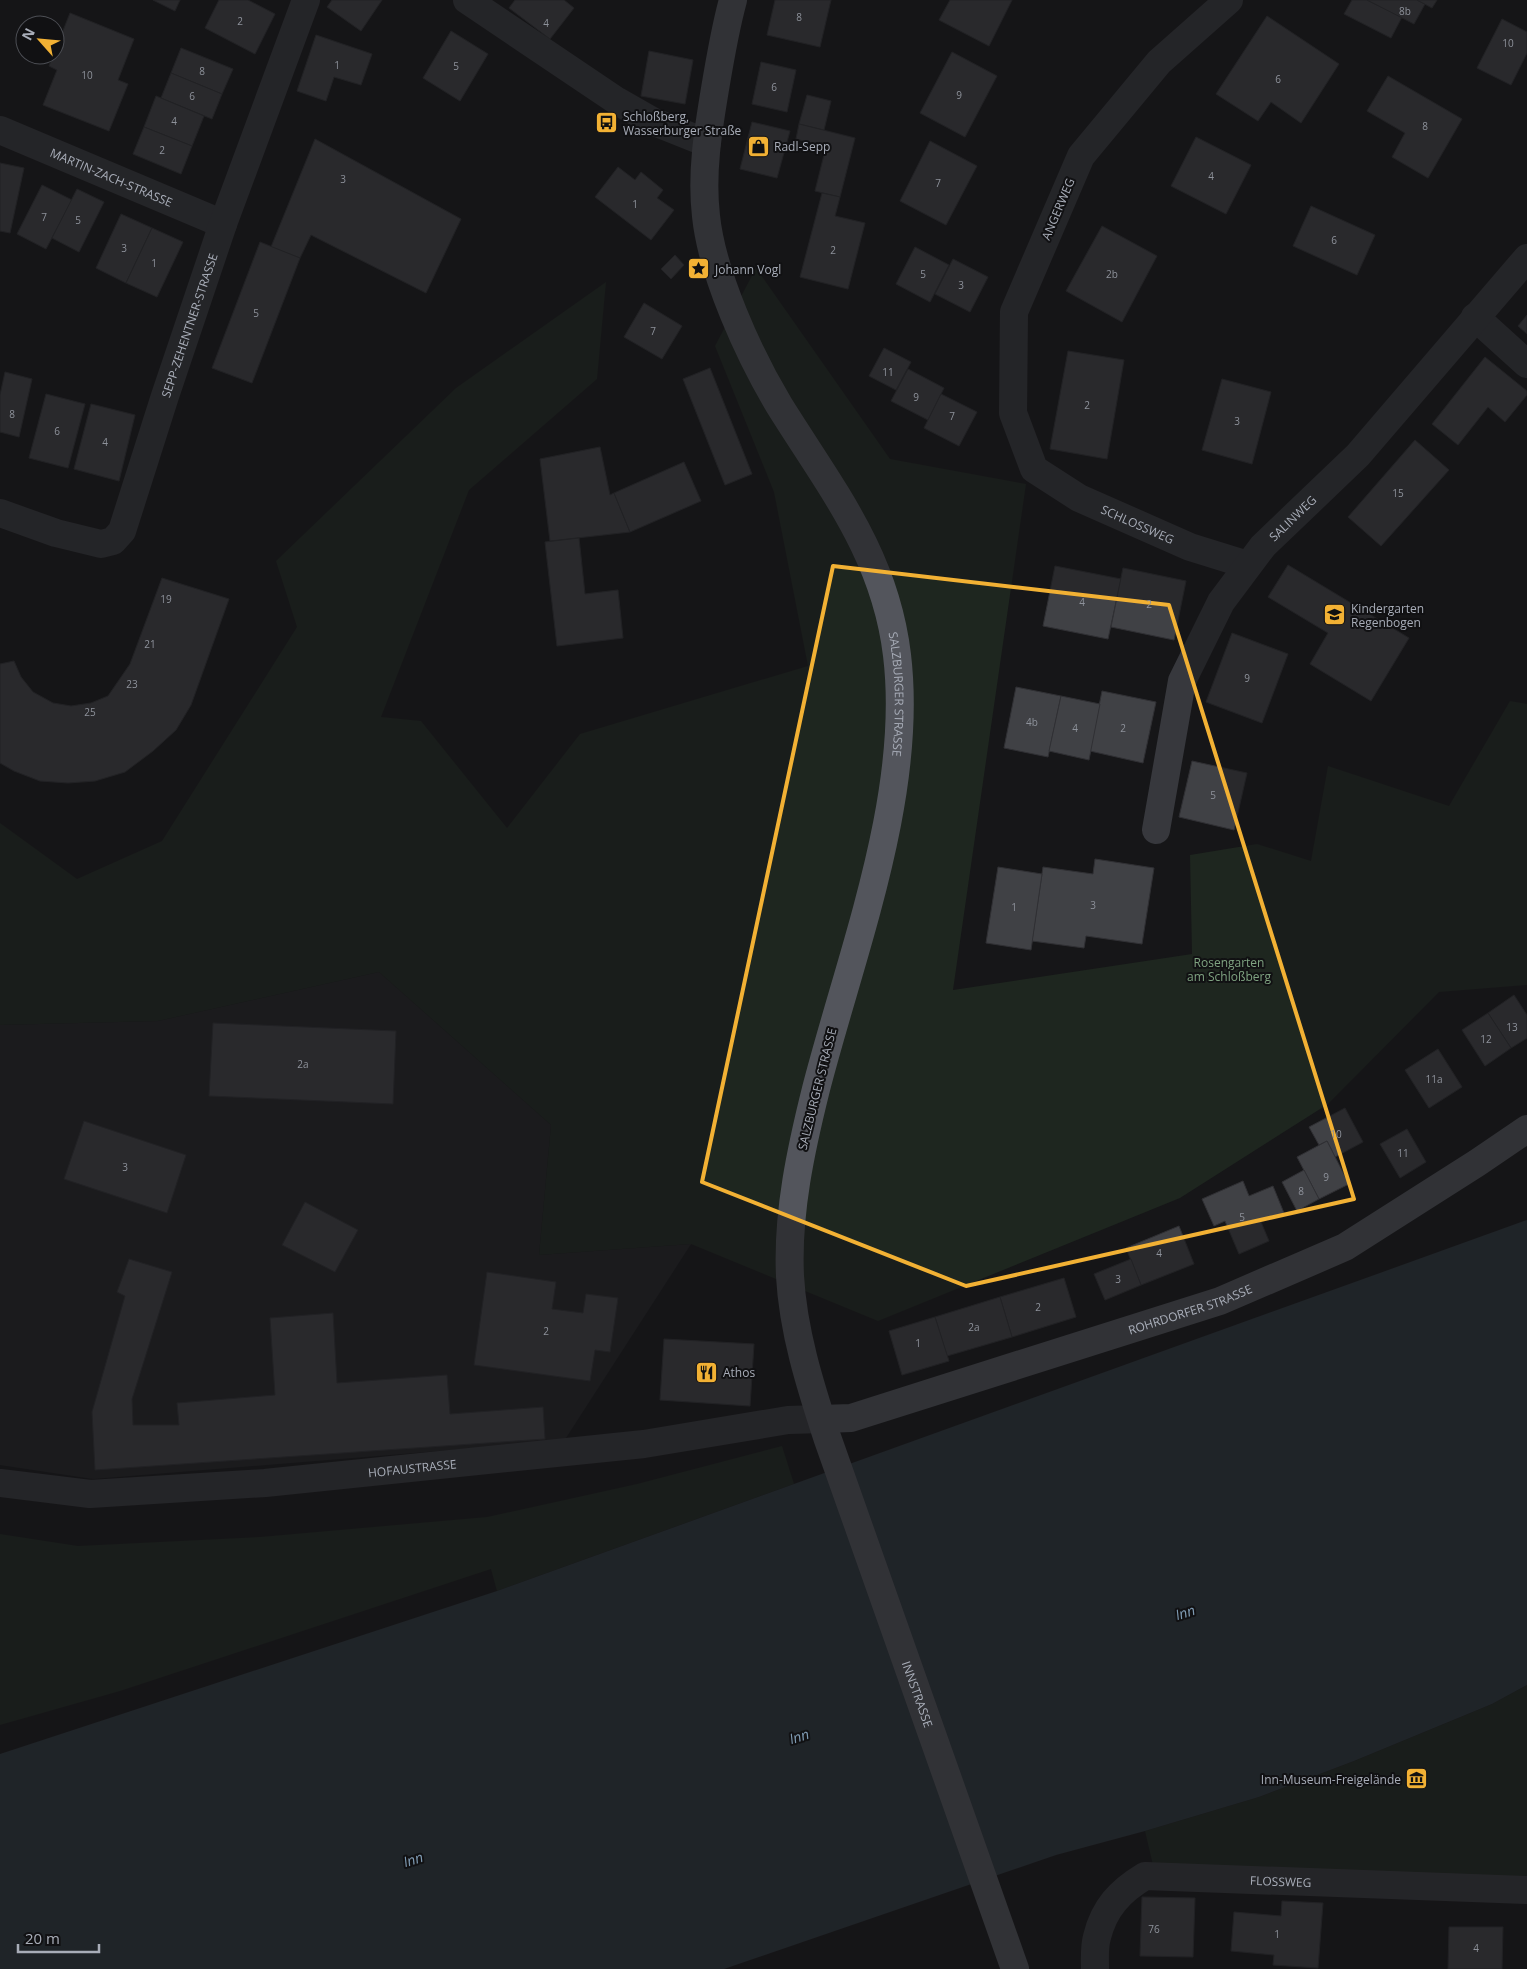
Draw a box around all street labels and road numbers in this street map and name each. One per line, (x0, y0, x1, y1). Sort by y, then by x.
street label: MARTIN-ZACH-STRASSE (48, 144, 175, 210)
street label: ANGERWEG (1037, 175, 1079, 243)
street label: SEPP-ZEHENTNER-STRASSE (157, 251, 221, 400)
street label: SALINWEG (1265, 491, 1320, 545)
street label: SCHLOSSWEG (1098, 500, 1177, 548)
street label: SALZBURGER STRASSE (885, 630, 908, 757)
street label: SALZBURGER STRASSE (794, 1026, 840, 1152)
street label: ROHRDORFER STRASSE (1126, 1280, 1254, 1338)
street label: HOFAUSTRASSE (367, 1455, 457, 1481)
street label: INNSTRASSE (898, 1659, 937, 1730)
street label: FLOSSWEG (1250, 1871, 1312, 1891)

